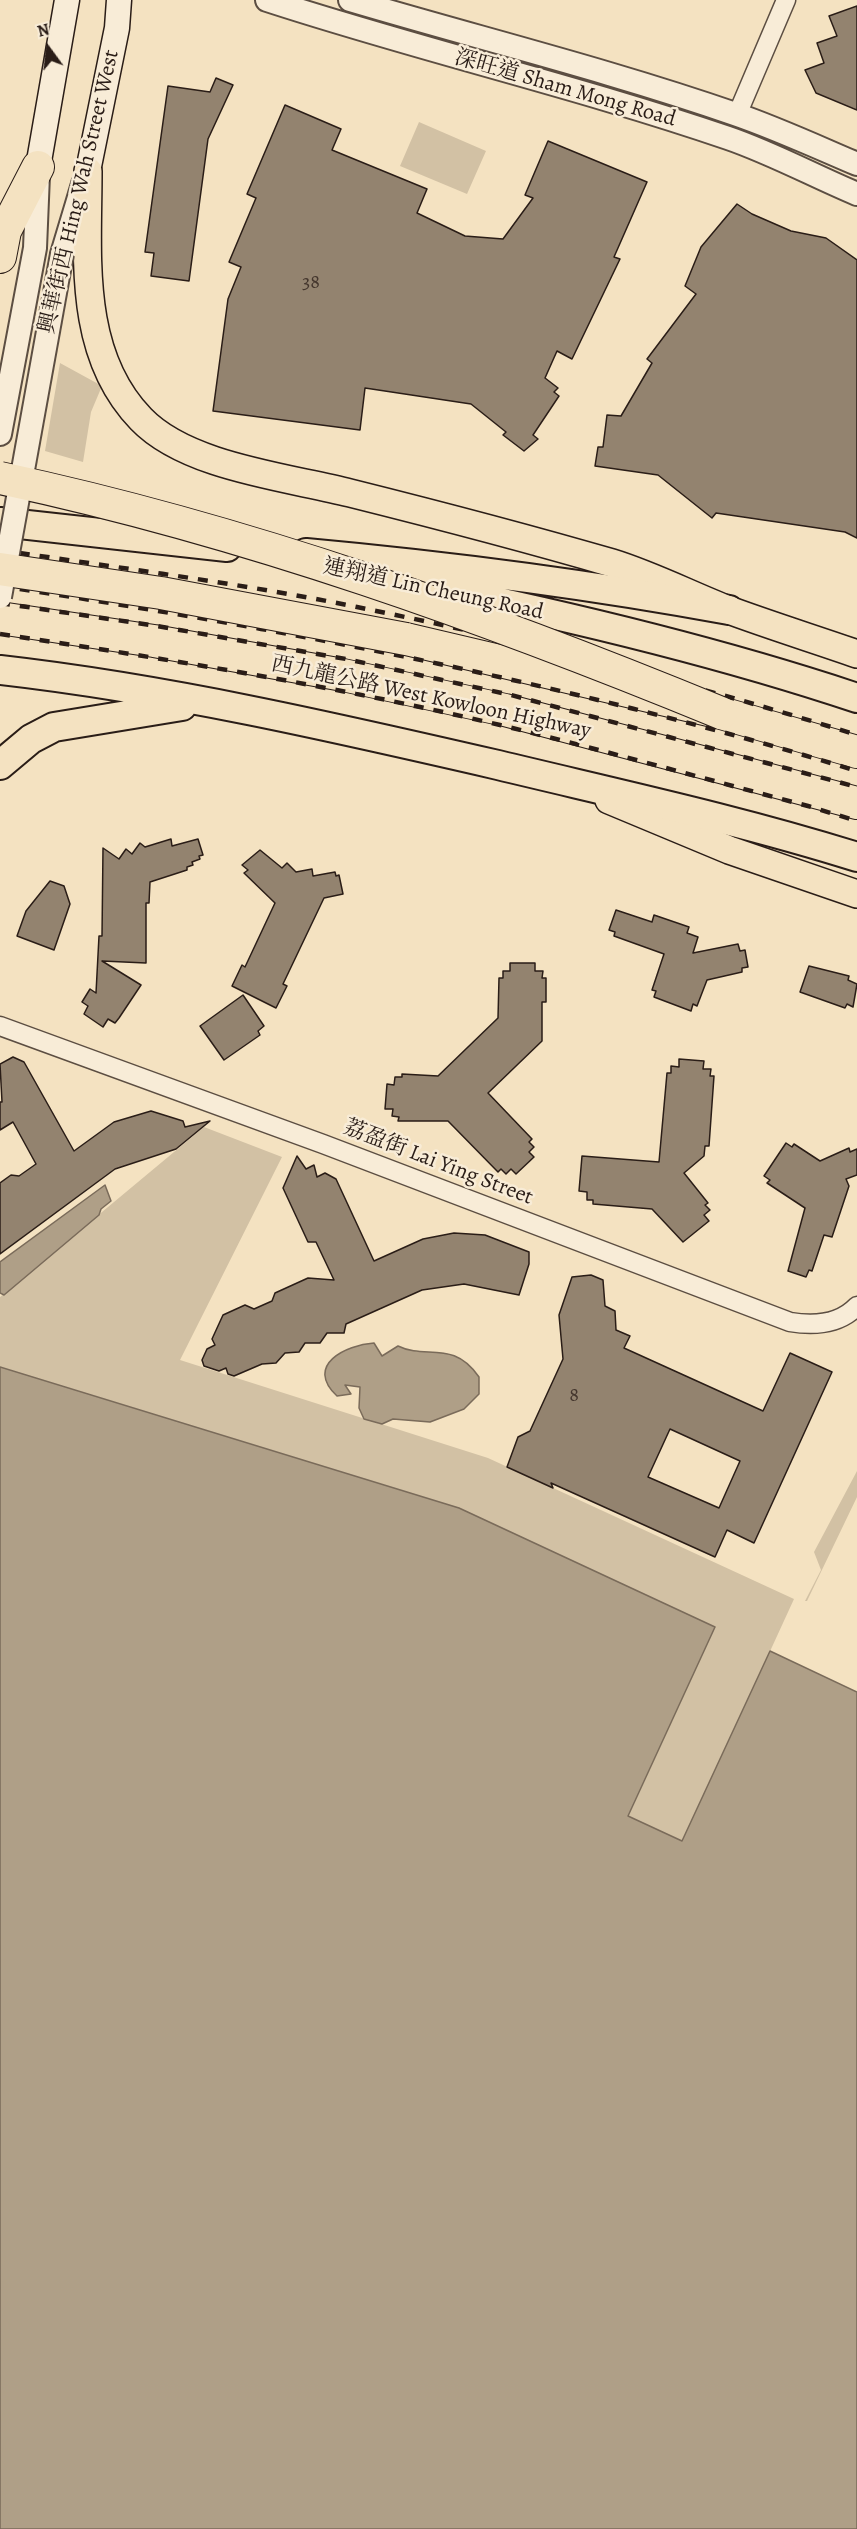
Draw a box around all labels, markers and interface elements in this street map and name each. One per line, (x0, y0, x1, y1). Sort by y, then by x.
north arrow (18, 18, 78, 78)
text: N (35, 18, 52, 43)
street label: 深旺道 Sham Mong Road (451, 45, 679, 133)
street label: 興華街西 Hing Wah Street West (34, 47, 126, 337)
house number: 38 (302, 271, 320, 295)
street label: 連翔道 Lin Cheung Road (320, 554, 546, 626)
street label: 西九龍公路 West Kowloon Highway (269, 651, 593, 745)
street label: 荔盈街 Lai Ying Street (339, 1115, 537, 1211)
house number: 8 (569, 1384, 579, 1408)

